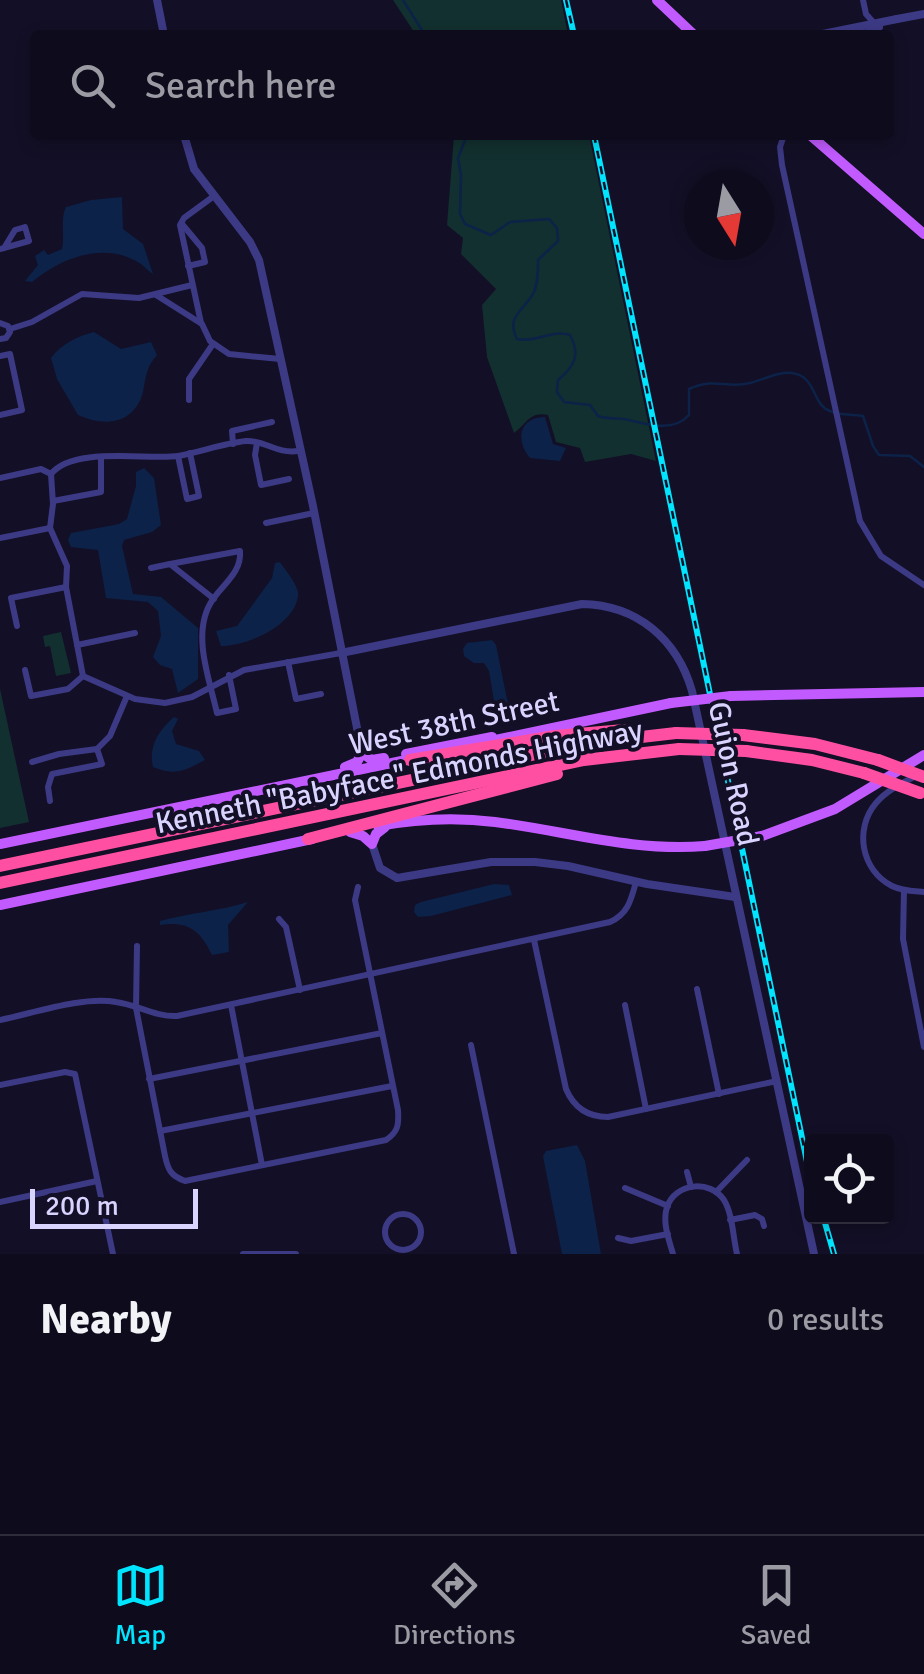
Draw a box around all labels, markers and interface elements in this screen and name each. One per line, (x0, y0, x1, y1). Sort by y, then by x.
search box (30, 30, 894, 140)
icon: search (65, 58, 120, 113)
text: Search here (145, 62, 337, 109)
north arrow (684, 170, 774, 260)
street label: West 38th Street (346, 683, 562, 763)
street label: Guion Road (700, 699, 766, 849)
street label: Kenneth "Babyface" Edmonds Highway (152, 712, 646, 842)
map controls (804, 1134, 894, 1224)
button: locate (804, 1134, 894, 1224)
scale bar (30, 1184, 198, 1228)
text: 200 m (45, 1189, 119, 1223)
text: Nearby (40, 1294, 172, 1345)
text: 0 results (767, 1300, 884, 1339)
tab: Map (113, 1558, 168, 1652)
tab: Directions (393, 1558, 515, 1652)
tab: Saved (741, 1558, 811, 1652)

